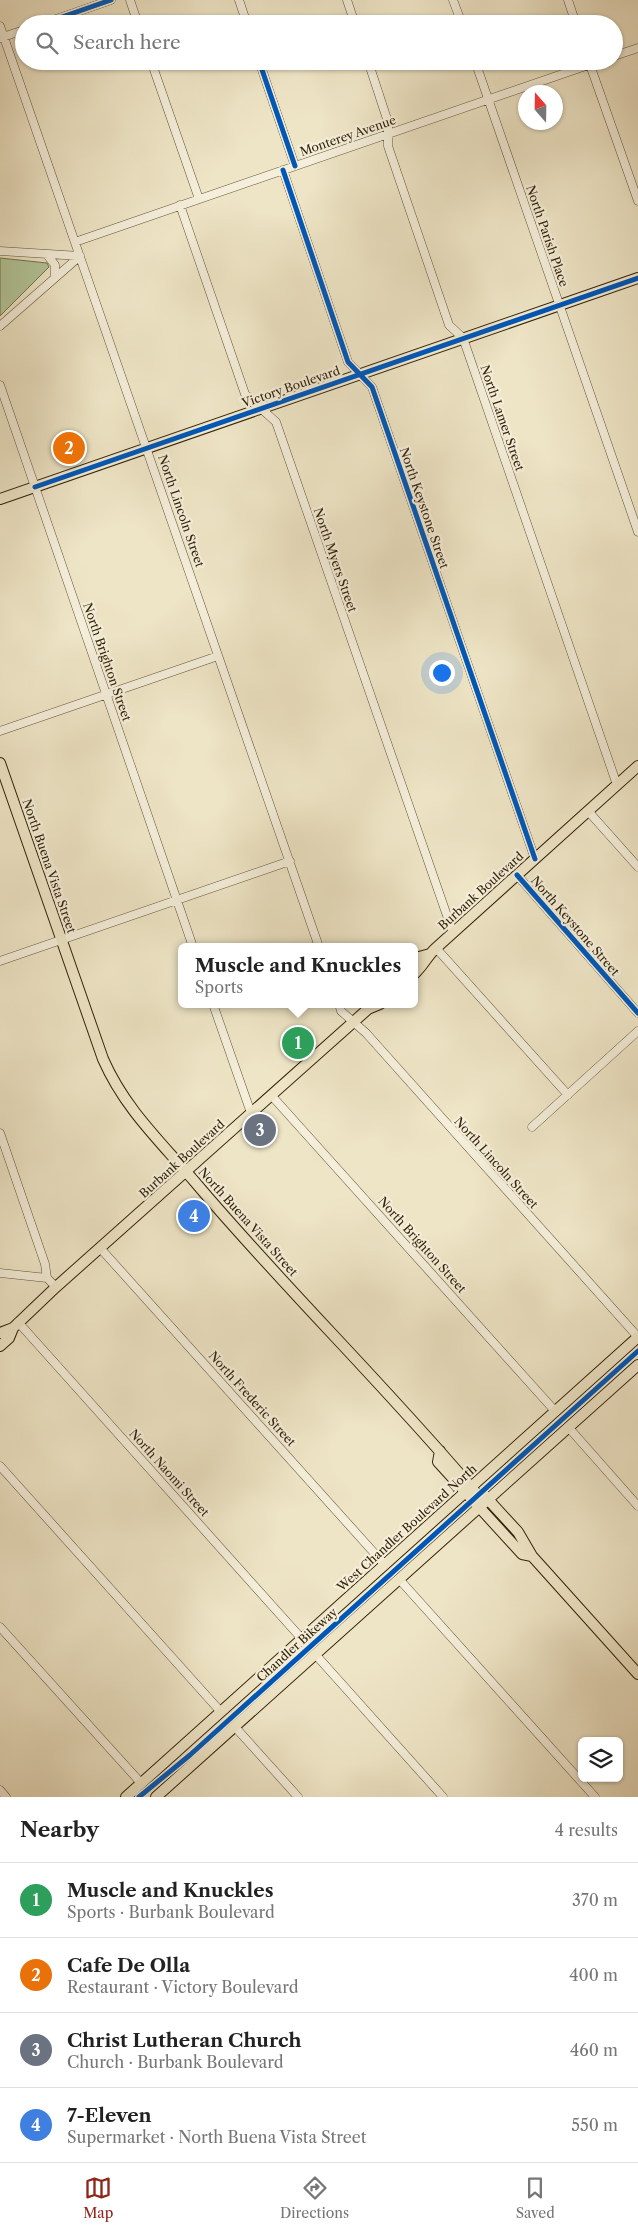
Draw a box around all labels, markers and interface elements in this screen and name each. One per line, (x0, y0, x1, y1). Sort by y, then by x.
search box (15, 15, 623, 70)
icon: search (33, 29, 61, 57)
text: Search here (73, 31, 181, 54)
north arrow (518, 85, 563, 130)
street label: Monterey Avenue (298, 112, 398, 159)
street label: North Parish Place (523, 183, 572, 289)
street label: Victory Boulevard (239, 363, 342, 411)
street label: North Lamer Street (477, 363, 528, 474)
pin: 2 (53, 429, 85, 467)
street label: North Keystone Street (397, 445, 453, 571)
street label: North Lincoln Street (155, 453, 208, 570)
street label: North Myers Street (311, 506, 361, 615)
street label: North Brighton Street (80, 601, 135, 724)
your location (429, 660, 455, 686)
street label: North Buena Vista Street (19, 797, 80, 936)
street label: Burbank Boulevard (435, 848, 527, 933)
street label: North Keystone Street (528, 873, 623, 979)
popup (178, 943, 418, 1008)
text: Muscle and Knuckles (195, 954, 401, 977)
text: Sports (195, 977, 243, 997)
pin: 1 (282, 1024, 314, 1062)
pin: 3 (244, 1111, 276, 1149)
street label: North Lincoln Street (451, 1114, 542, 1212)
street label: Burbank Boulevard (136, 1116, 228, 1201)
street label: North Buena Vista Street (196, 1164, 302, 1280)
street label: North Brighton Street (375, 1194, 470, 1296)
pin: 4 (178, 1197, 210, 1235)
street label: North Frederic Street (206, 1348, 299, 1450)
street label: North Naomi Street (126, 1426, 213, 1520)
street label: West Chandler Boulevard North (333, 1461, 480, 1595)
street label: Chandler Bikeway (253, 1604, 340, 1685)
map controls (578, 1737, 623, 1782)
button: layers (578, 1737, 623, 1782)
text: Nearby (20, 1817, 99, 1842)
text: 4 results (555, 1820, 618, 1840)
text: Muscle and Knuckles (67, 1879, 273, 1902)
text: 1 (32, 1890, 40, 1910)
text: 370 m (572, 1890, 618, 1910)
text: Sports · Burbank Boulevard (67, 1902, 275, 1922)
text: Cafe De Olla (67, 1954, 190, 1977)
text: 2 (31, 1965, 41, 1985)
text: 400 m (569, 1965, 618, 1985)
text: Restaurant · Victory Boulevard (67, 1977, 298, 1997)
text: Christ Lutheran Church (67, 2029, 302, 2052)
text: 3 (31, 2040, 41, 2060)
text: 460 m (570, 2040, 618, 2060)
text: Church · Burbank Boulevard (67, 2052, 283, 2072)
text: 7-Eleven (67, 2104, 152, 2127)
text: 4 (31, 2115, 41, 2135)
text: 550 m (571, 2115, 618, 2135)
text: Supermarket · North Buena Vista Street (67, 2127, 366, 2147)
tab: Map (83, 2174, 113, 2222)
tab: Directions (280, 2174, 349, 2222)
tab: Saved (516, 2174, 555, 2222)

